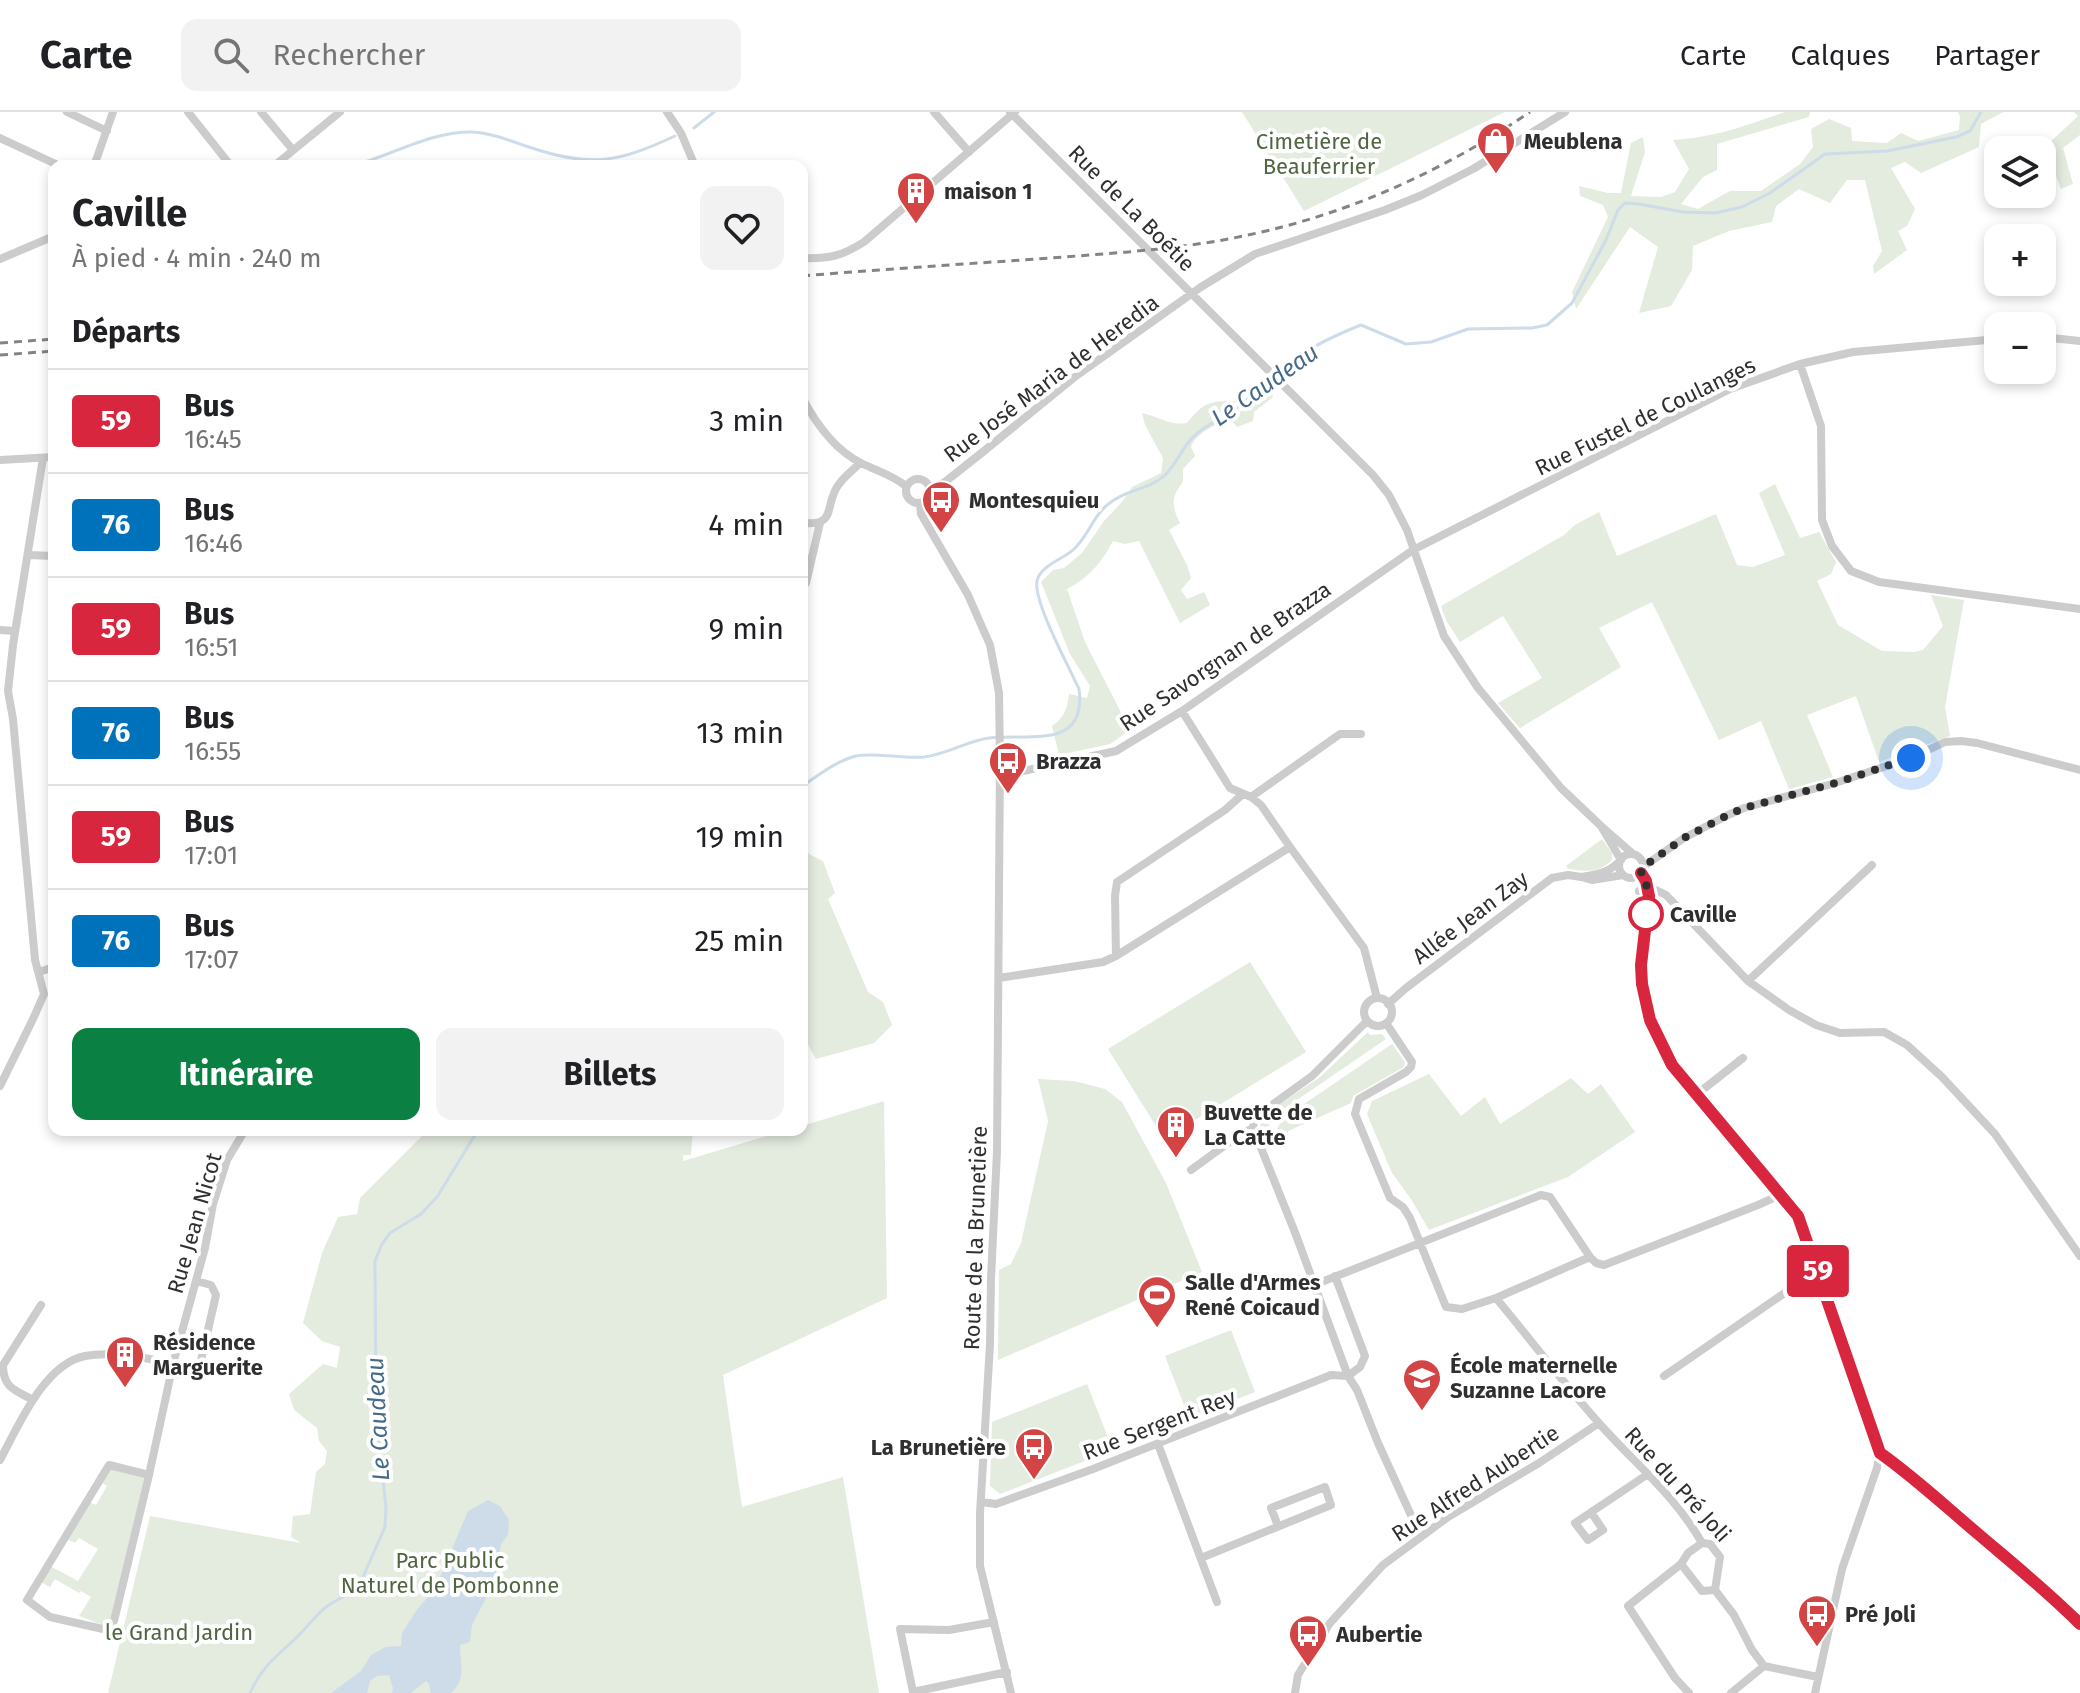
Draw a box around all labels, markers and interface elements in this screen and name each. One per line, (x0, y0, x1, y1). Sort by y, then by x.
search box (181, 19, 741, 91)
text: Carte (40, 32, 133, 78)
icon: search (209, 33, 253, 77)
text: Rechercher (273, 37, 425, 73)
text: Carte (1680, 39, 1746, 72)
text: Calques (1790, 39, 1890, 72)
text: Partager (1934, 39, 2040, 72)
shop icon: Meublena (1475, 120, 1517, 175)
park label: Cimetière de Beauferrier (1256, 128, 1382, 180)
place label: Meublena (1524, 128, 1622, 155)
map controls (1984, 136, 2056, 384)
button: layers (1984, 136, 2056, 208)
street label: Rue de La Boétie (1063, 139, 1201, 277)
building icon: maison 1 (895, 170, 937, 225)
place label: maison 1 (944, 178, 1032, 205)
button: heart (700, 186, 784, 270)
text: Caville (72, 190, 187, 236)
button: + (1984, 224, 2056, 296)
text: À pied · 4 min · 240 m (72, 243, 322, 274)
street label: Rue José Maria de Heredia (938, 289, 1164, 468)
button: − (1984, 312, 2056, 384)
text: Départs (72, 314, 180, 350)
water label: Le Caudeau (1206, 338, 1324, 432)
street label: Rue Fustel de Coulanges (1531, 351, 1760, 482)
text: Bus (184, 388, 234, 424)
text: 3 min (709, 403, 784, 439)
text: 59 (101, 404, 131, 437)
text: 16:45 (184, 424, 242, 455)
bus stop icon: Montesquieu (920, 479, 962, 534)
place label: Montesquieu (969, 487, 1099, 514)
text: Bus (184, 492, 234, 528)
text: 4 min (708, 507, 784, 543)
text: 76 (102, 508, 130, 541)
text: 16:46 (184, 528, 243, 559)
street label: Rue Savorgnan de Brazza (1114, 576, 1336, 737)
text: Bus (184, 596, 234, 632)
text: 9 min (709, 611, 784, 647)
text: 59 (101, 612, 131, 645)
text: 16:51 (184, 632, 238, 663)
text: Bus (184, 700, 234, 736)
text: 13 min (696, 715, 784, 751)
text: 76 (102, 716, 130, 749)
text: 16:55 (184, 736, 241, 767)
your location (1891, 738, 1931, 778)
bus stop icon: Brazza (987, 740, 1029, 795)
place label: Brazza (1036, 748, 1102, 775)
text: Bus (184, 804, 234, 840)
text: 19 min (696, 819, 784, 855)
text: 59 (101, 820, 131, 853)
text: 17:01 (184, 840, 238, 871)
street label: Allée Jean Zay (1407, 865, 1534, 970)
marker: Caville (1629, 897, 1663, 931)
place label: Caville (1670, 901, 1737, 928)
text: Bus (184, 908, 234, 944)
text: 25 min (694, 923, 784, 959)
text: 76 (102, 924, 130, 957)
text: 17:07 (184, 944, 239, 975)
button: Itinéraire (72, 1028, 420, 1120)
button: Billets (436, 1028, 784, 1120)
place label: Buvette de La Catte (1204, 1099, 1313, 1151)
building icon: Buvette de La Catte (1155, 1104, 1197, 1159)
street label: Route de la Brunetière (958, 1125, 993, 1351)
street label: Rue Jean Nicot (161, 1150, 227, 1297)
line badge: 59 (1782, 1245, 1854, 1297)
text: 59 (1803, 1254, 1833, 1287)
place label: Salle d'Armes René Coicaud (1185, 1269, 1321, 1321)
sports icon: Salle d'Armes René Coicaud (1136, 1274, 1178, 1329)
place label: Résidence Marguerite (153, 1329, 263, 1381)
building icon: Résidence Marguerite (104, 1334, 146, 1389)
place label: École maternelle Suzanne Lacore (1450, 1352, 1618, 1404)
water label: Le Caudeau (361, 1356, 395, 1482)
school or university icon: École maternelle Suzanne Lacore (1401, 1357, 1443, 1412)
street label: Rue Sergent Rey (1079, 1383, 1240, 1466)
street label: Rue Alfred Aubertie (1386, 1419, 1564, 1548)
street label: Rue du Pré Joli (1619, 1421, 1736, 1548)
bus stop icon: La Brunetière (1013, 1426, 1055, 1481)
place label: La Brunetière (871, 1434, 1006, 1461)
park label: Parc Public Naturel de Pombonne (341, 1547, 559, 1599)
bus stop icon: Pré Joli (1796, 1593, 1838, 1648)
place label: Pré Joli (1845, 1601, 1916, 1628)
bus stop icon: Aubertie (1287, 1613, 1329, 1668)
park label: le Grand Jardin (105, 1619, 253, 1646)
place label: Aubertie (1335, 1621, 1423, 1648)

